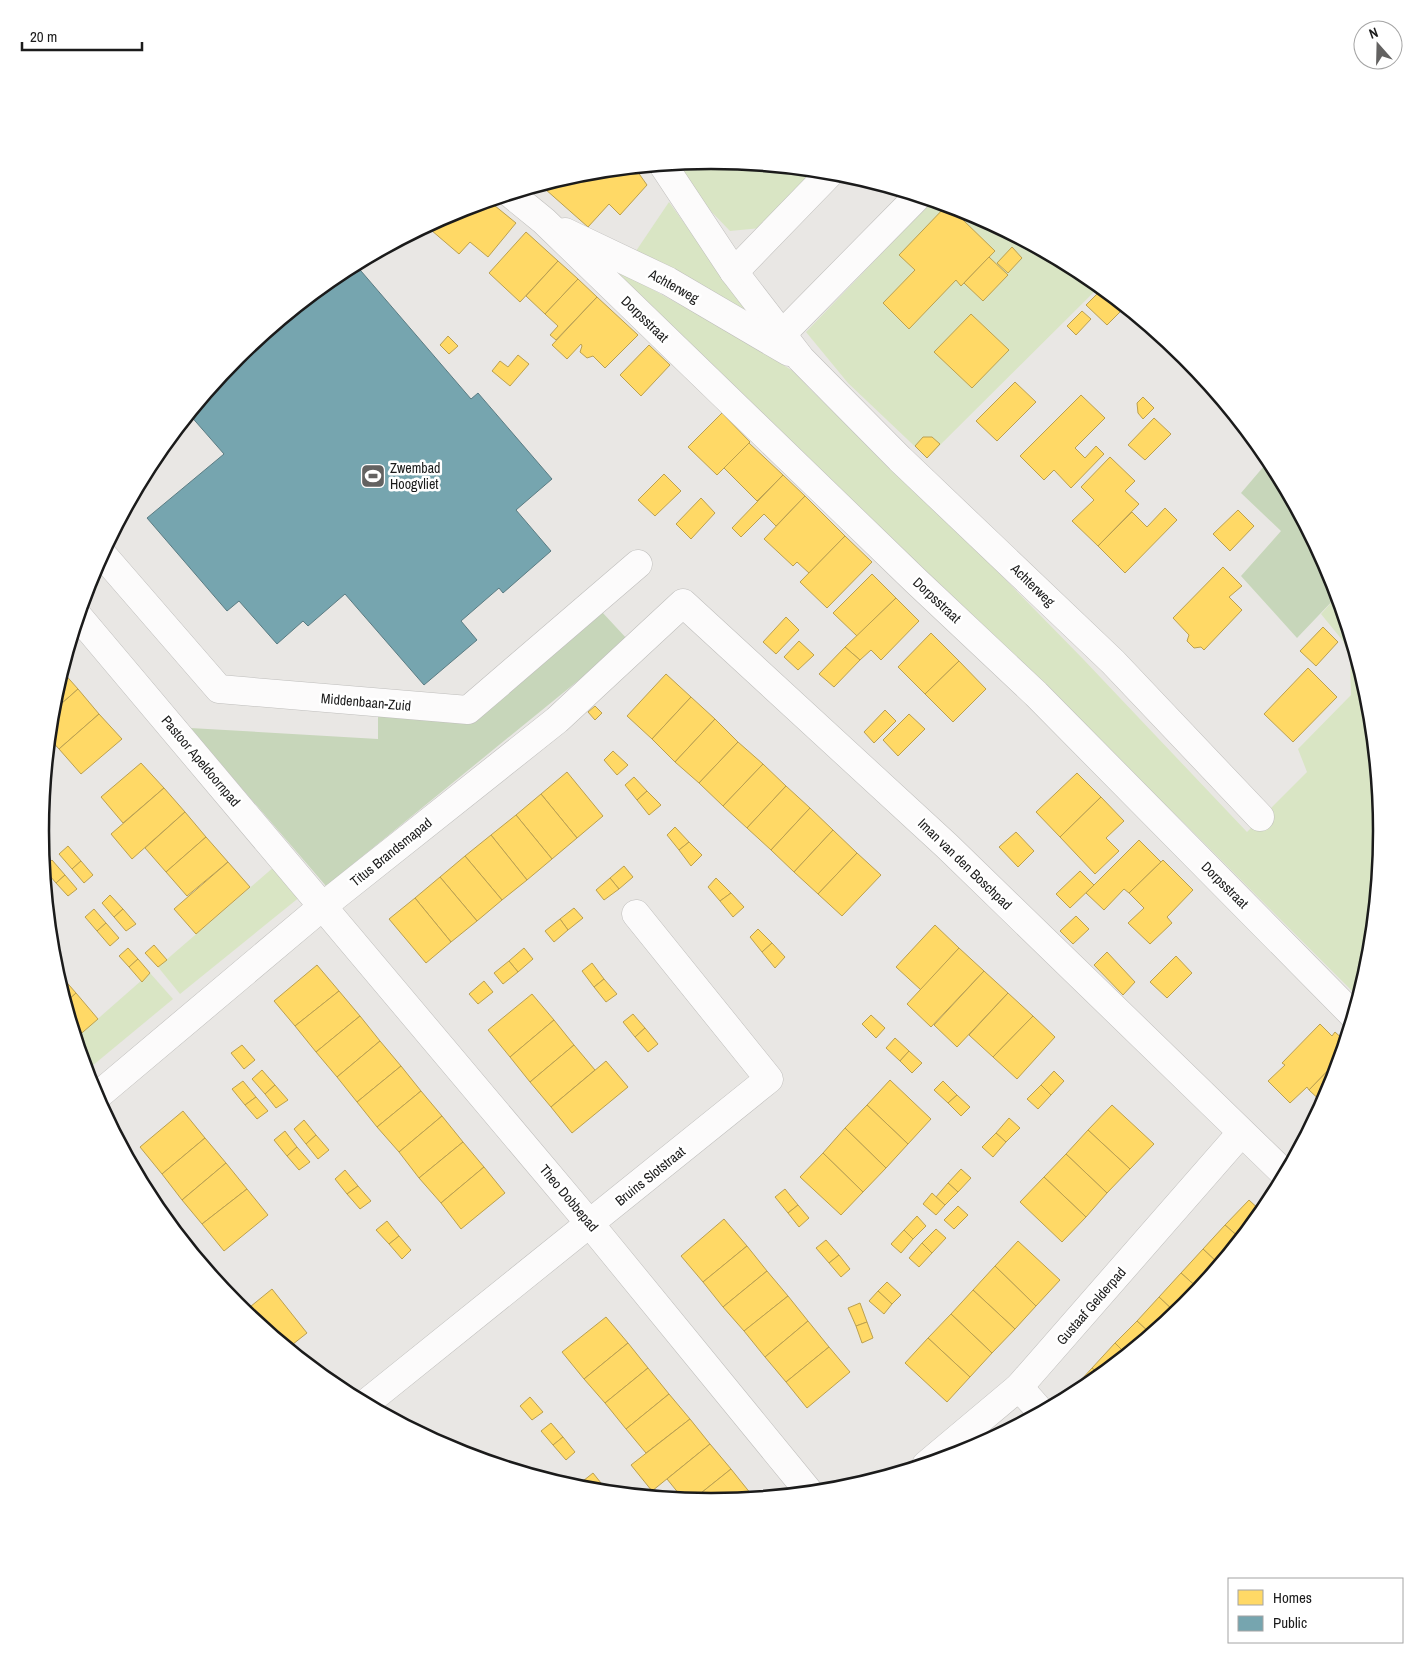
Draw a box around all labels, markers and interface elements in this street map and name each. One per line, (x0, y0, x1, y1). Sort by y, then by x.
scale bar (22, 20, 142, 52)
north arrow (1353, 20, 1403, 70)
text: N (1367, 23, 1381, 43)
text: 20 m (30, 26, 57, 47)
street label: Achterweg (645, 264, 703, 307)
street label: Dorpsstraat (617, 292, 673, 346)
place label: Zwembad Hoogvliet (390, 459, 440, 493)
sports icon: Zwembad Hoogvliet (360, 463, 386, 489)
street label: Achterweg (1007, 559, 1059, 611)
street label: Dorpsstraat (909, 573, 965, 627)
street label: Middenbaan-Zuid (320, 689, 412, 715)
street label: Pastoor Apeldoornpad (158, 712, 244, 810)
street label: Titus Brandsmapad (347, 814, 435, 890)
street label: Iman van den Boschpad (914, 815, 1016, 913)
street label: Dorpsstraat (1198, 858, 1252, 912)
street label: Bruins Slotstraat (611, 1142, 689, 1210)
street label: Theo Dobbepad (536, 1161, 602, 1235)
street label: Gustaaf Gelderpad (1052, 1263, 1130, 1349)
legend (1228, 1578, 1403, 1643)
text: Homes (1273, 1587, 1312, 1608)
text: Public (1273, 1612, 1307, 1633)

